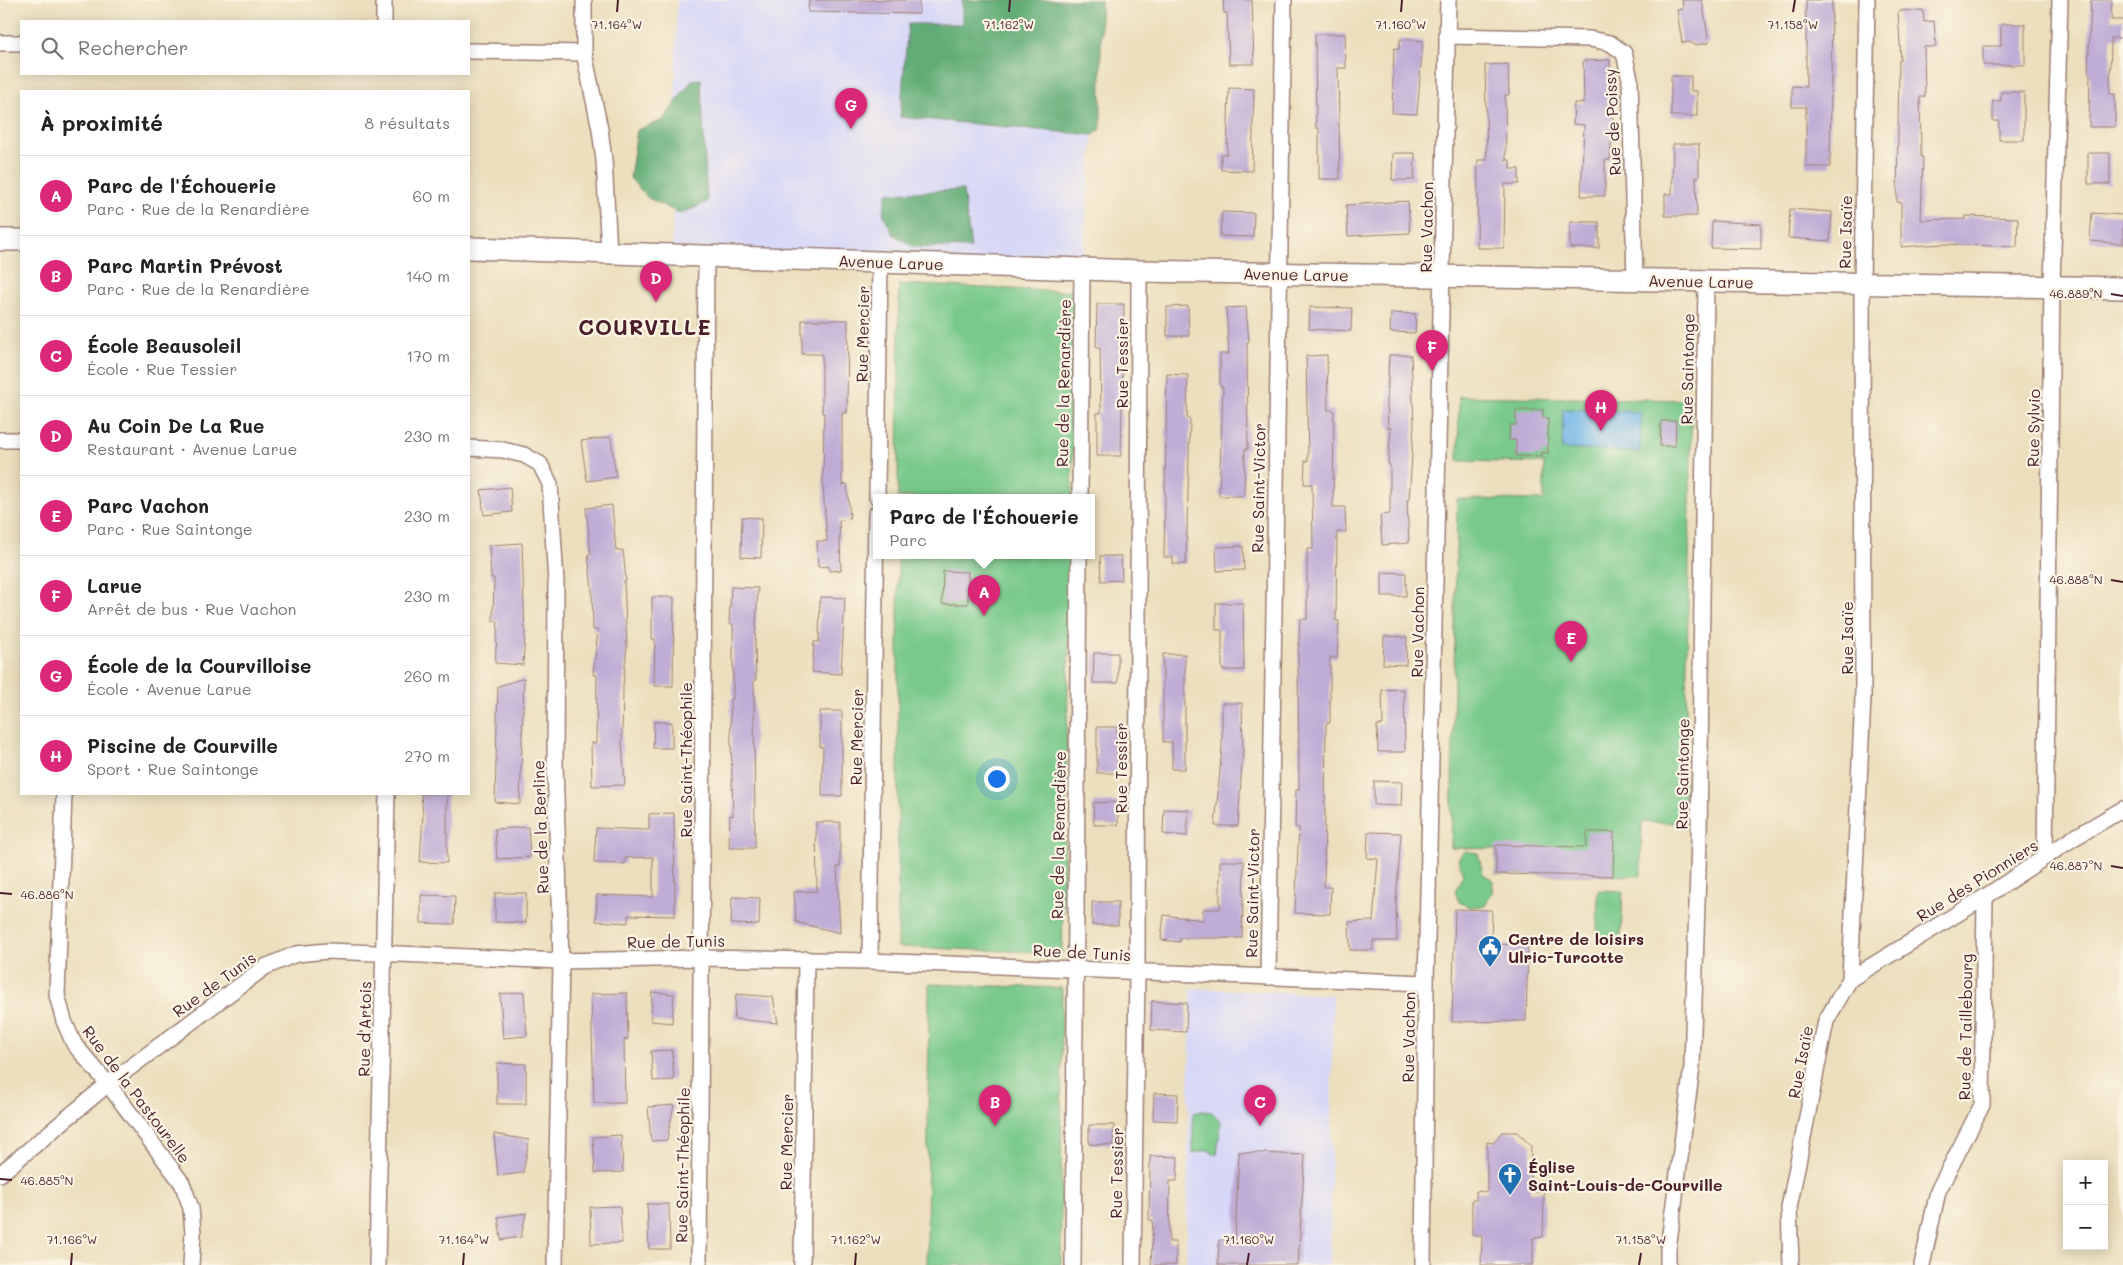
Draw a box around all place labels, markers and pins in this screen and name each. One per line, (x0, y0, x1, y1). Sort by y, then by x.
pin: G (835, 88, 867, 129)
pin: D (640, 261, 672, 302)
pin: F (1416, 330, 1448, 371)
pin: H (1585, 390, 1617, 431)
pin: A (968, 575, 1000, 616)
pin: E (1555, 621, 1587, 662)
place label: Centre de loisirs Ulric-Turcotte (1508, 928, 1644, 967)
public building icon: Centre de loisirs Ulric-Turcotte (1477, 934, 1503, 968)
pin: B (979, 1085, 1011, 1126)
pin: C (1244, 1085, 1276, 1126)
place label: Église Saint-Louis-de-Courville (1528, 1156, 1722, 1195)
church icon: Église Saint-Louis-de-Courville (1497, 1162, 1523, 1196)

